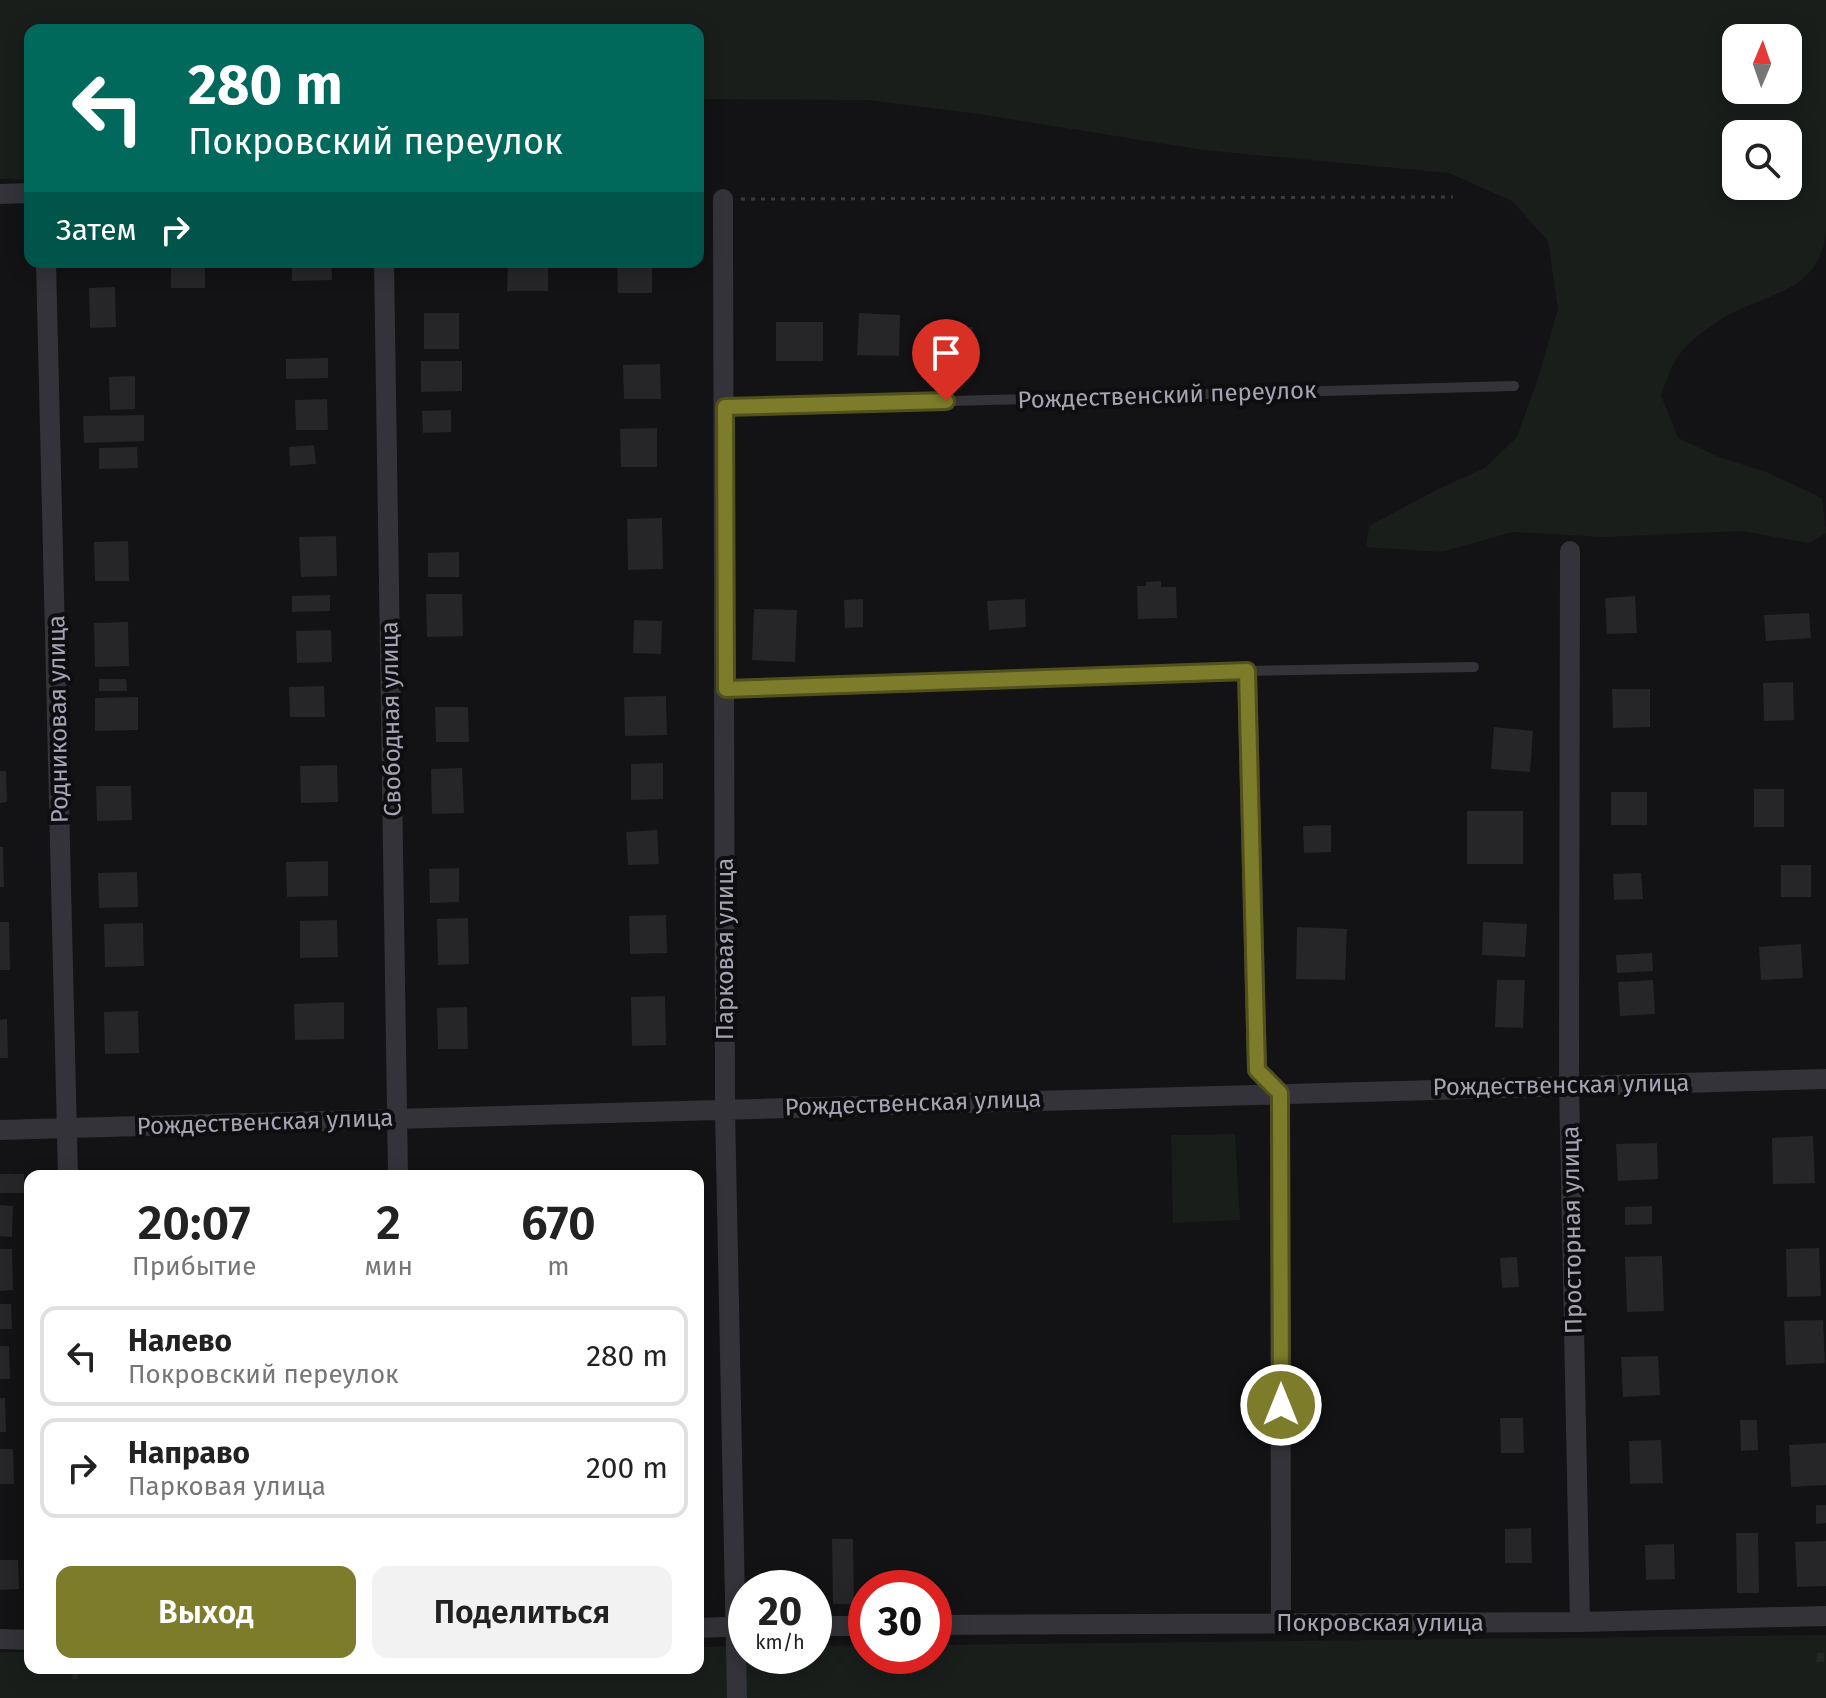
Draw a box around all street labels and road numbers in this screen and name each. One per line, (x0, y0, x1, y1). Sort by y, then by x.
street label: Рождественский переулок (1017, 376, 1318, 414)
street label: Родниковая улица (42, 615, 74, 823)
street label: Свободная улица (375, 621, 407, 817)
street label: Парковая улица (711, 858, 739, 1040)
street label: Рождественская улица (1432, 1069, 1690, 1101)
street label: Рождественская улица (784, 1085, 1042, 1121)
street label: Рождественская улица (136, 1104, 394, 1140)
street label: Просторная улица (1556, 1126, 1588, 1334)
street label: Покровская улица (1276, 1609, 1484, 1637)

